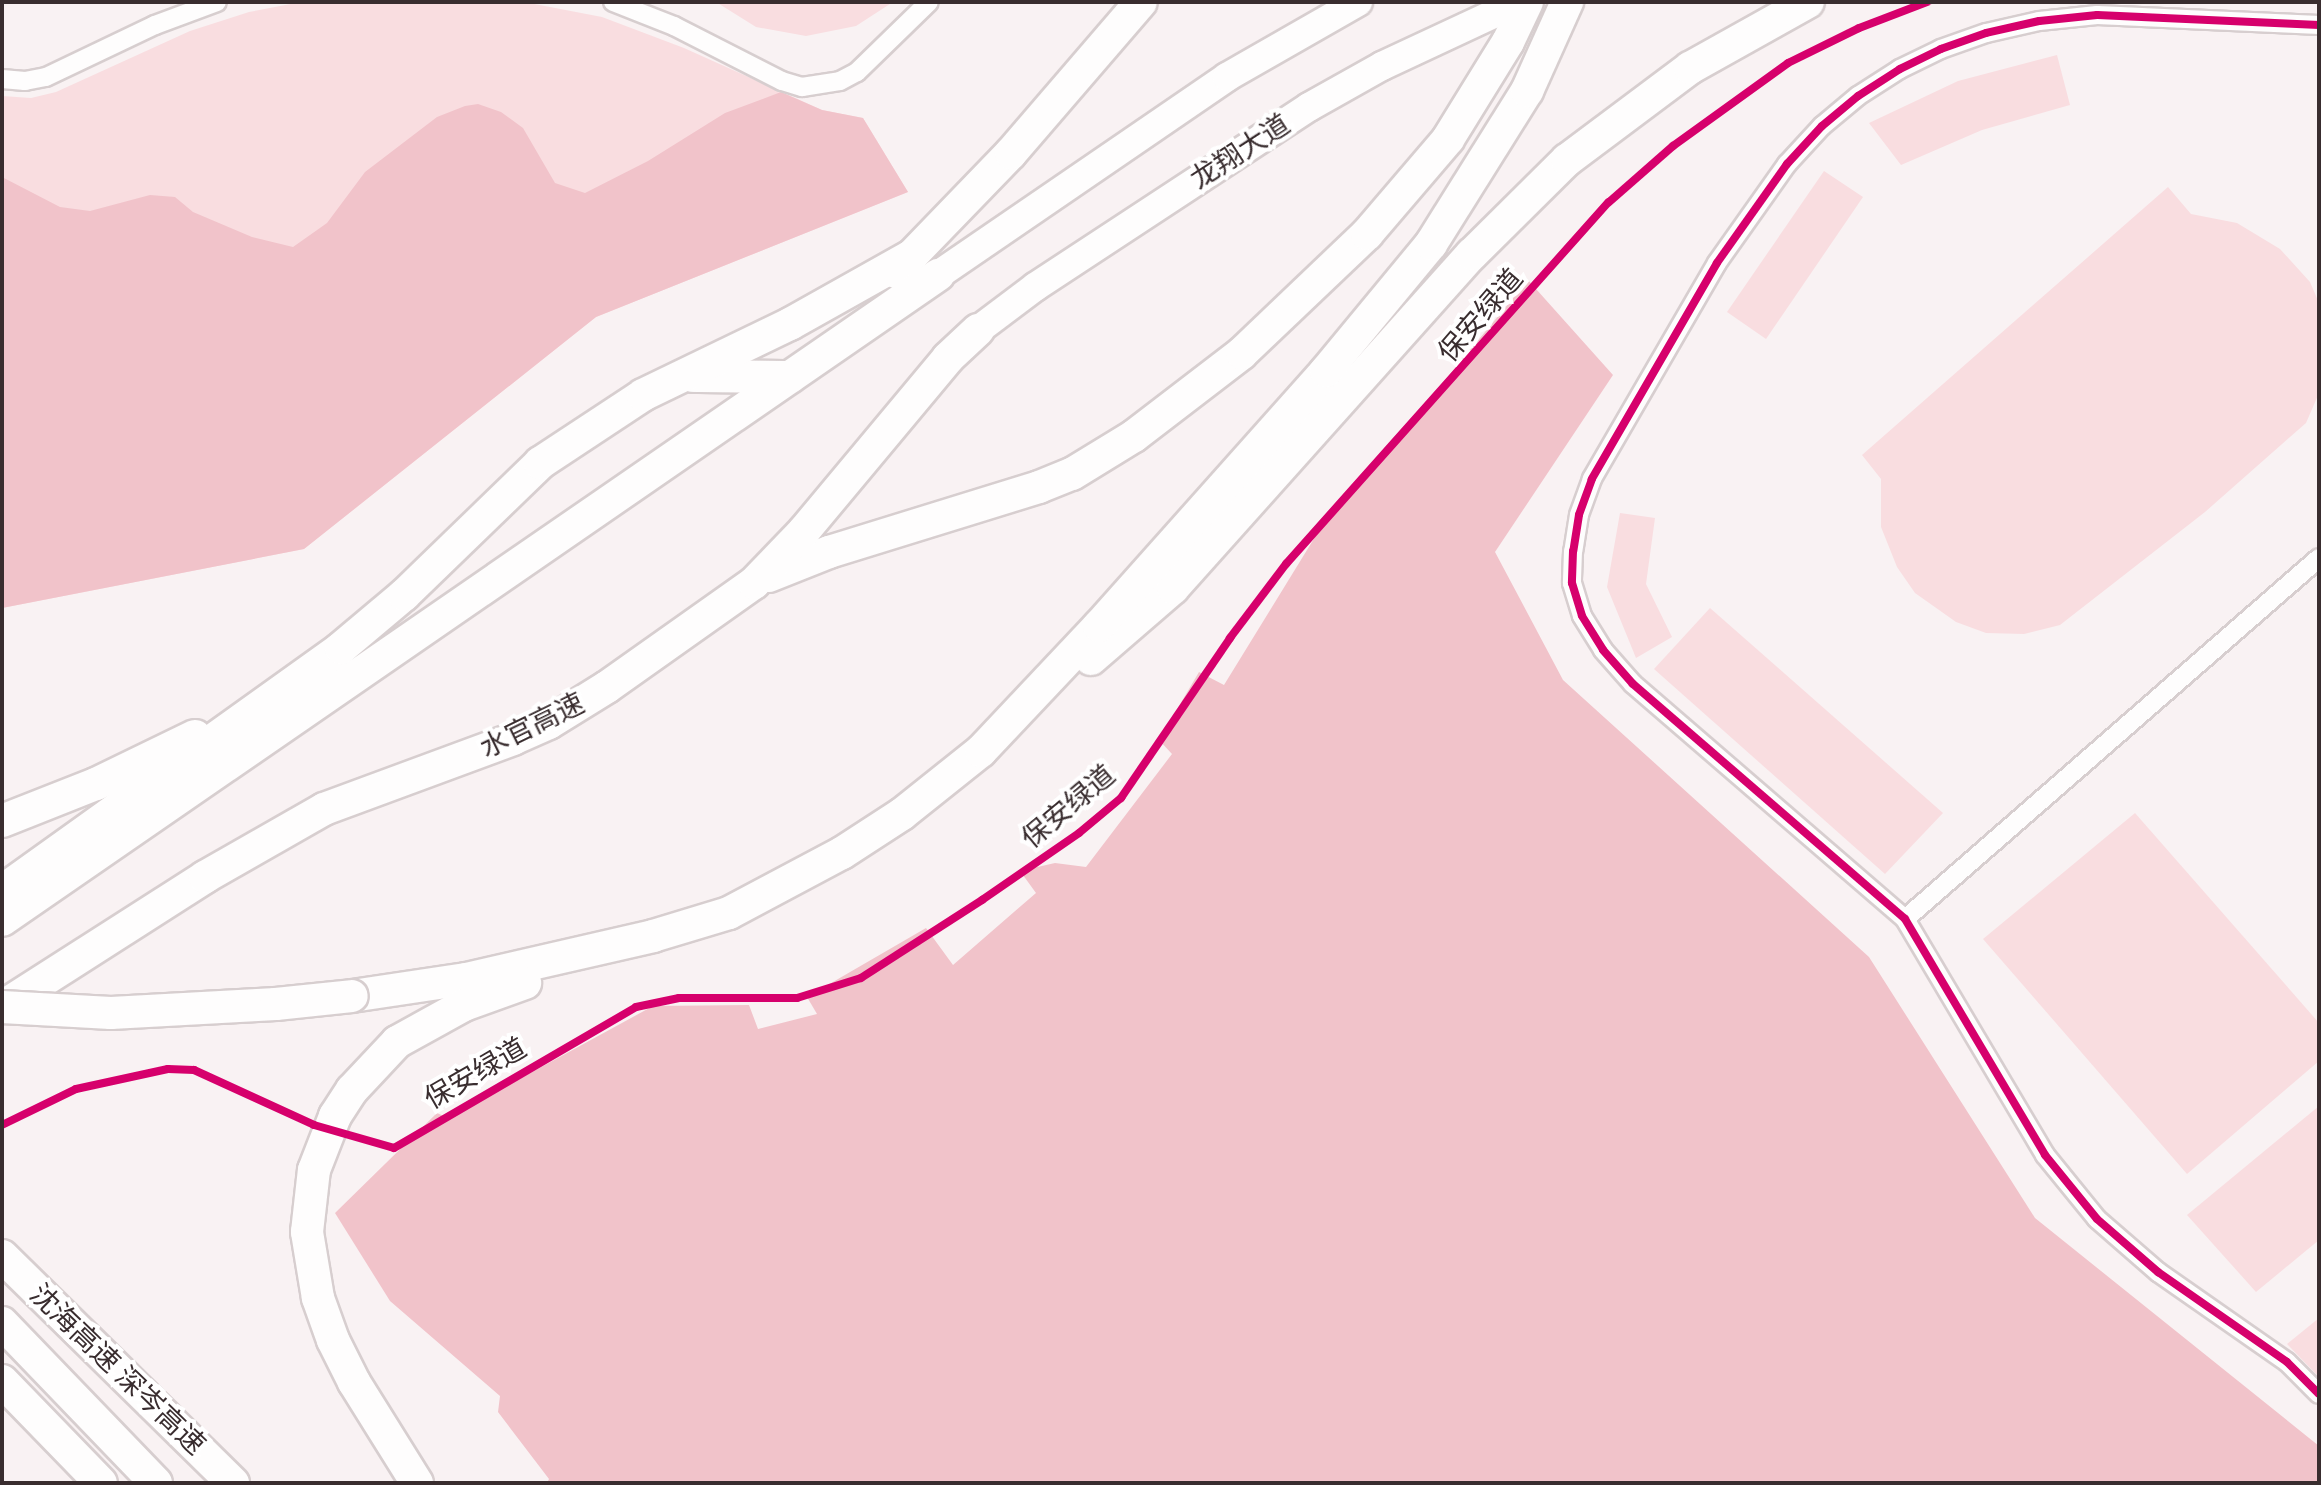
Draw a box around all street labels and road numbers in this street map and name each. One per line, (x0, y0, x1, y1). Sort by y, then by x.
street label: 龙翔大道 (1184, 106, 1296, 196)
street label: 保安绿道 (1431, 262, 1529, 368)
street label: 水官高速 (474, 685, 590, 765)
street label: 保安绿道 (1014, 757, 1122, 855)
street label: 保安绿道 (418, 1030, 532, 1116)
street label: 沈海高速 深岑高速 (23, 1277, 213, 1461)

